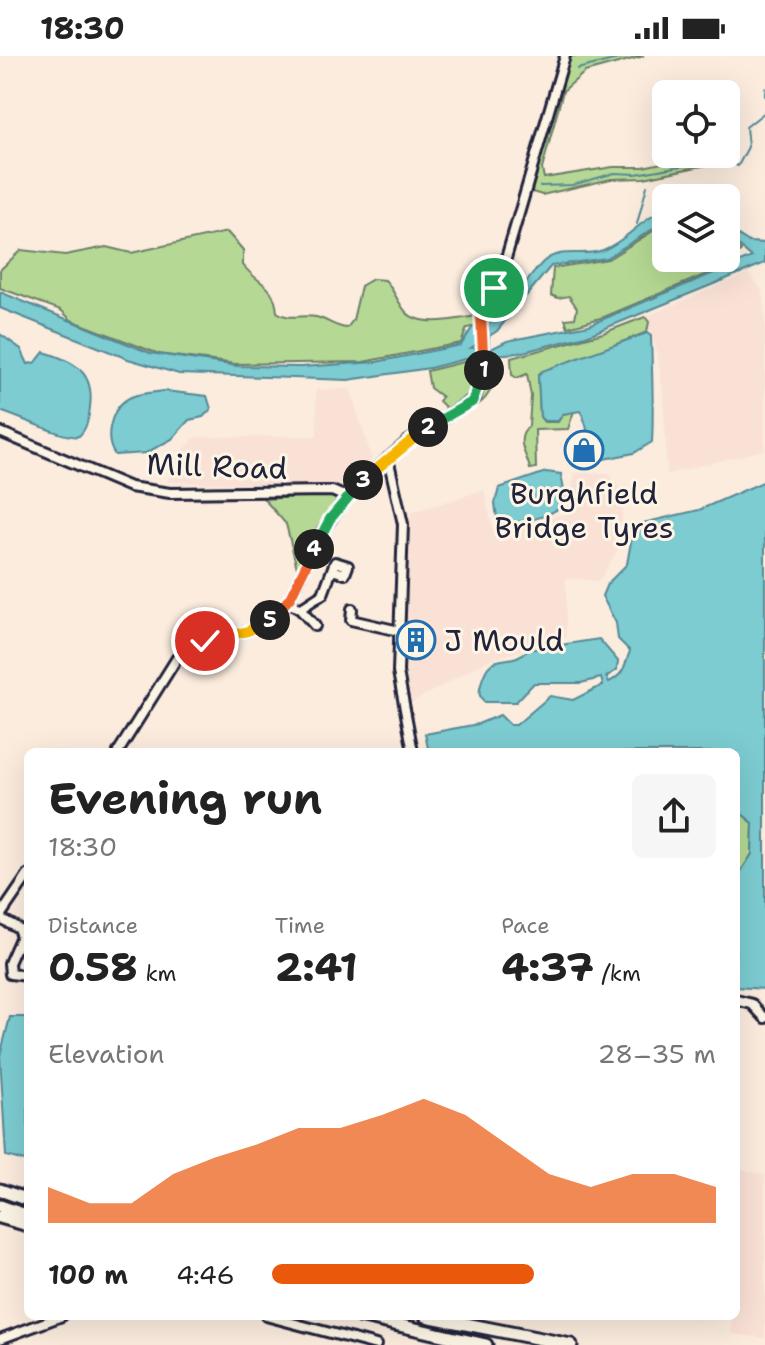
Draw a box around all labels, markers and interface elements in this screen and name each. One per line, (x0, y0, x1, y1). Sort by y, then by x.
text: 18:30 (40, 8, 125, 49)
map controls (652, 80, 740, 272)
button: locate (652, 80, 740, 168)
button: layers (652, 184, 740, 272)
pin (460, 254, 528, 322)
icon: arrive (472, 266, 516, 310)
pin: 1 (464, 350, 504, 390)
text: 1 (479, 355, 489, 384)
pin: 2 (408, 407, 448, 447)
text: 2 (420, 412, 436, 441)
shop icon: Burghfield Bridge Tyres (563, 429, 605, 471)
street label: Mill Road (146, 443, 288, 489)
pin: 3 (343, 460, 383, 500)
text: 3 (355, 465, 371, 494)
place label: Burghfield Bridge Tyres (494, 473, 674, 548)
pin: 4 (294, 529, 334, 569)
text: 4 (306, 534, 322, 563)
pin: 5 (250, 600, 290, 640)
text: 5 (263, 605, 277, 634)
pin (171, 607, 239, 675)
icon: check (183, 619, 227, 663)
building icon: J Mould (395, 619, 437, 661)
place label: J Mould (444, 620, 564, 661)
text: Evening run (48, 769, 322, 828)
button: share (632, 774, 716, 858)
text: 18:30 (48, 829, 117, 864)
text: Distance (48, 911, 138, 940)
text: Time (275, 911, 325, 940)
text: Pace (501, 911, 550, 940)
text: 0.58 (48, 940, 138, 994)
text: 2:41 (275, 940, 358, 994)
text: 4:37 (501, 940, 594, 994)
text: km (138, 959, 177, 988)
text: /km (594, 959, 641, 988)
text: Elevation (48, 1036, 164, 1071)
text: 28–35 m (598, 1036, 716, 1071)
text: 100 m (48, 1257, 128, 1292)
text: 4:46 (176, 1257, 235, 1292)

